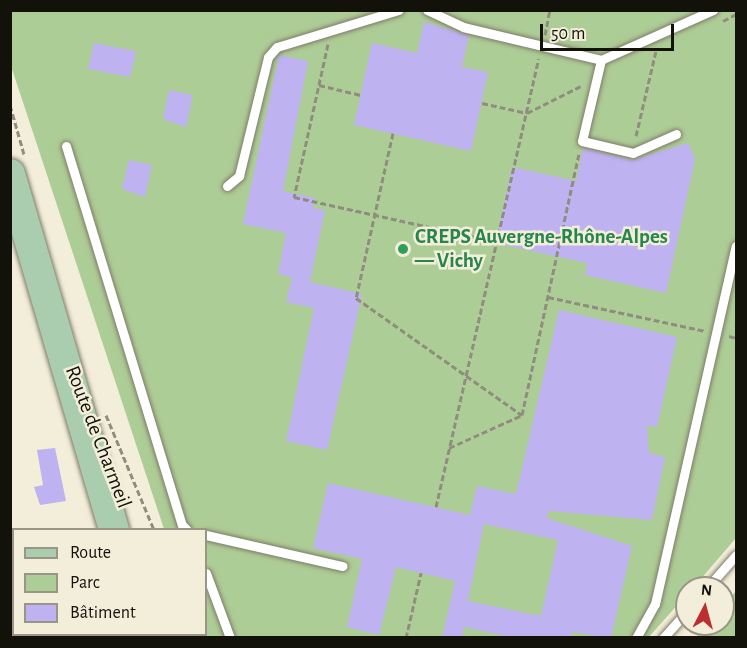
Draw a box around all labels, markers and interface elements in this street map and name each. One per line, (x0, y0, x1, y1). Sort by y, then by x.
scale bar (543, 12, 676, 50)
text: 50 m (551, 25, 585, 43)
place label: CREPS Auvergne-Rhône-Alpes — Vichy (415, 224, 668, 274)
marker: CREPS Auvergne-Rhône-Alpes — Vichy (396, 242, 410, 256)
street label: Route de Charmeil (59, 362, 137, 512)
legend (12, 528, 207, 636)
text: Route (70, 544, 111, 562)
text: Parc (70, 574, 100, 592)
north arrow (675, 576, 735, 636)
text: N (700, 582, 713, 599)
text: Bâtiment (70, 604, 136, 622)

